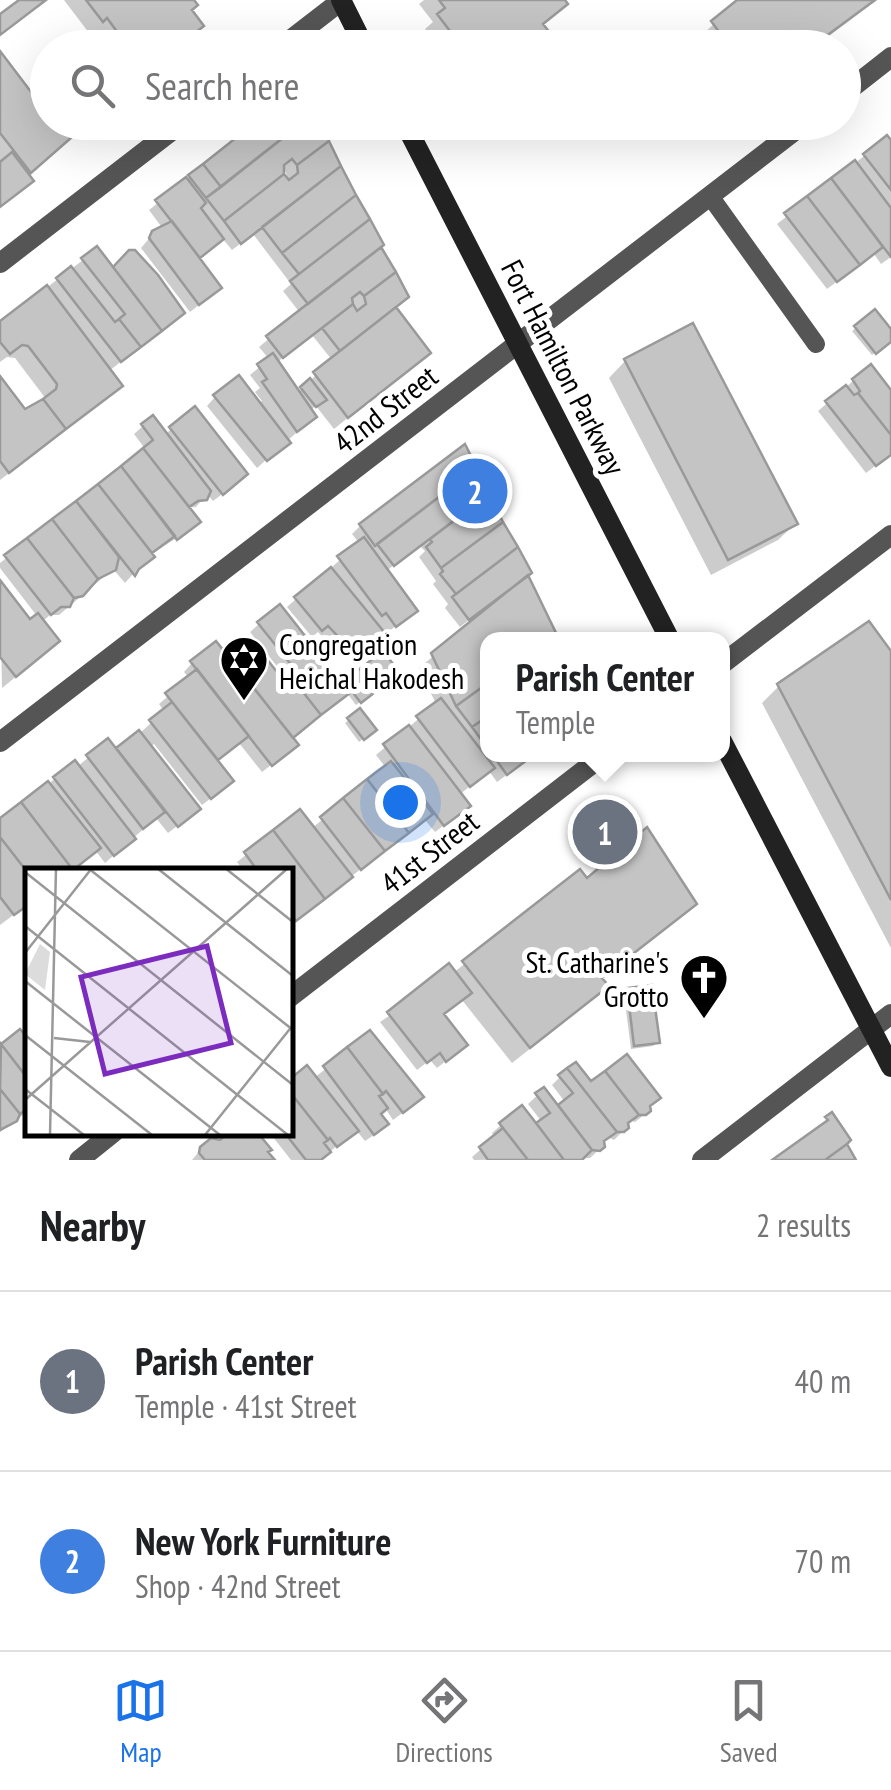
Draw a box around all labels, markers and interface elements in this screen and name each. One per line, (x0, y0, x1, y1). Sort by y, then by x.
search box (30, 30, 861, 140)
icon: search (65, 58, 120, 113)
text: Search here (145, 61, 299, 110)
street label: Fort Hamilton Parkway (493, 253, 635, 482)
street label: 42nd Street (325, 356, 446, 462)
pin: 2 (442, 454, 508, 528)
place label: Congregation Heichal Hakodesh (279, 624, 464, 697)
popup (480, 632, 730, 762)
synagogue icon: Congregation Heichal Hakodesh (218, 634, 270, 702)
text: Parish Center (516, 652, 694, 701)
text: Temple (516, 701, 595, 743)
your location (375, 777, 426, 828)
pin: 1 (572, 794, 638, 870)
street label: 41st Street (372, 801, 486, 902)
inset map (25, 868, 292, 1135)
place label: St. Catharine's Grotto (525, 942, 669, 1015)
church icon: St. Catharine's Grotto (678, 952, 730, 1020)
text: Nearby (40, 1198, 145, 1253)
text: 2 results (756, 1204, 851, 1246)
text: Parish Center (135, 1336, 313, 1385)
text: 1 (65, 1360, 80, 1402)
text: 40 m (795, 1360, 851, 1402)
text: Temple · 41st Street (135, 1385, 356, 1427)
text: New York Furniture (135, 1516, 391, 1565)
text: 2 (65, 1540, 80, 1582)
text: 70 m (795, 1540, 851, 1582)
text: Shop · 42nd Street (135, 1565, 341, 1607)
tab: Map (113, 1673, 168, 1770)
tab: Directions (395, 1673, 493, 1770)
tab: Saved (720, 1673, 778, 1770)

